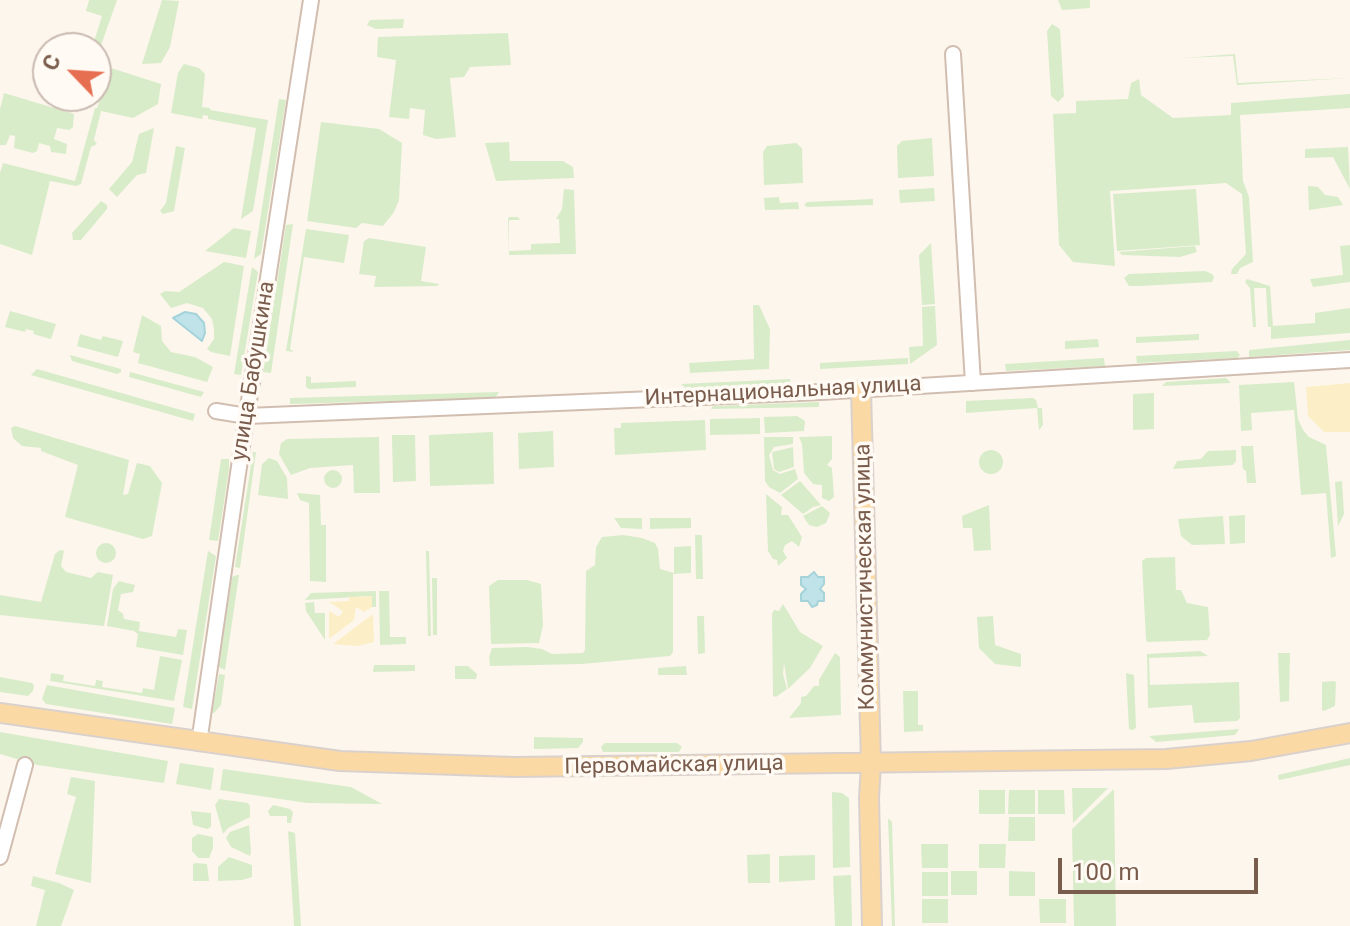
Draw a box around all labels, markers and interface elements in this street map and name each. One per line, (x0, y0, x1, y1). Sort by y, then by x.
north arrow (32, 32, 112, 112)
text: С (37, 51, 66, 74)
street label: улица Бабушкина (227, 279, 281, 463)
street label: Интернациональная улица (644, 372, 922, 412)
street label: Коммунистическая улица (850, 444, 882, 710)
street label: Первомайская улица (564, 751, 784, 781)
scale bar (1062, 842, 1262, 892)
text: 100 m (1072, 858, 1139, 886)

